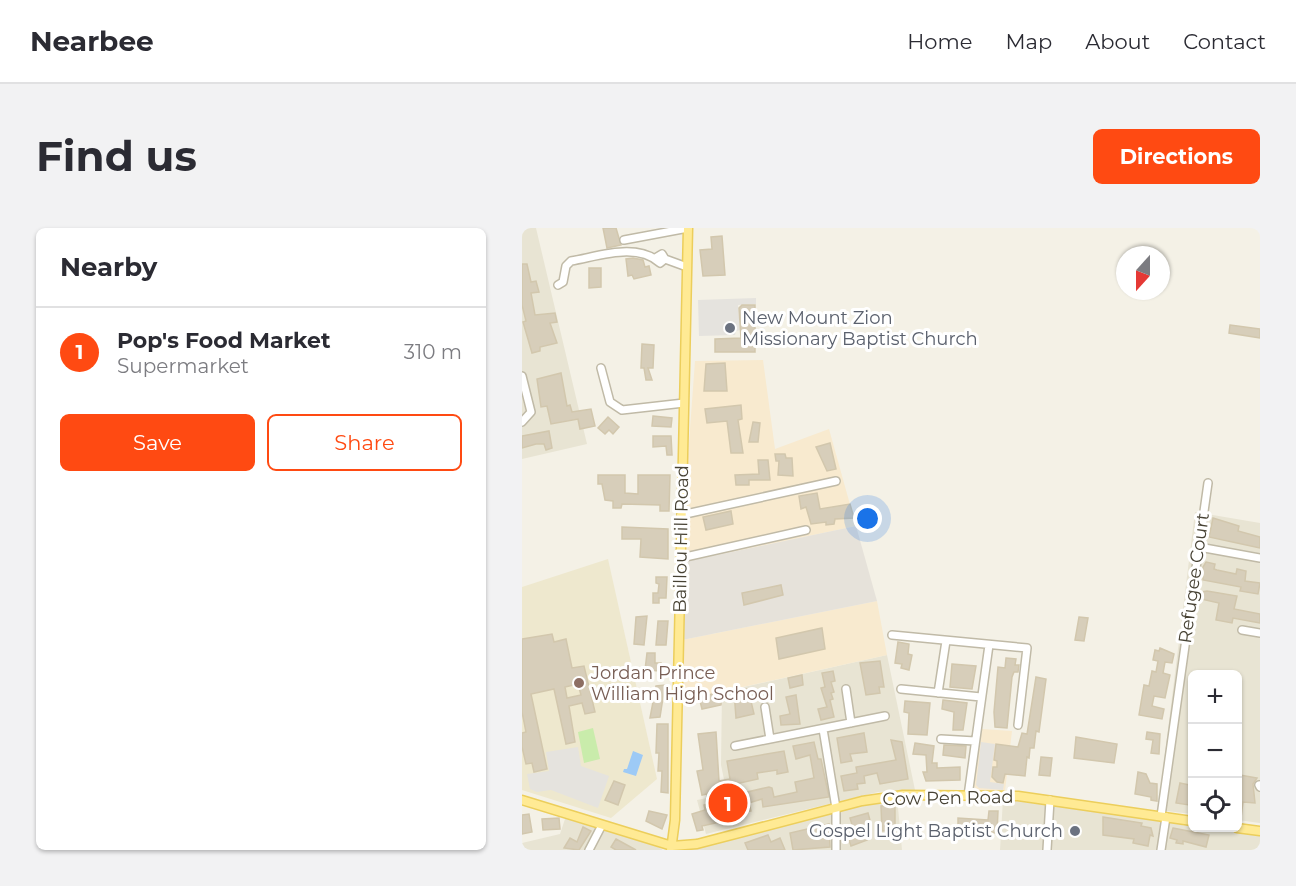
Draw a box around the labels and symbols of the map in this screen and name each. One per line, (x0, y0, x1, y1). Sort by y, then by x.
north arrow (1116, 246, 1170, 300)
place label: New Mount Zion Missionary Baptist Church (742, 307, 978, 350)
marker: New Mount Zion Missionary Baptist Church (723, 321, 737, 335)
street label: Baillou Hill Road (669, 465, 693, 613)
your location (853, 504, 882, 533)
street label: Refugee Court (1174, 511, 1214, 645)
place label: Jordan Prince William High School (590, 662, 774, 705)
marker: Jordan Prince William High School (572, 676, 586, 690)
pin: 1 (708, 780, 748, 826)
street label: Cow Pen Road (882, 786, 1014, 810)
place label: Gospel Light Baptist Church (809, 820, 1063, 842)
marker: Gospel Light Baptist Church (1068, 824, 1082, 838)

